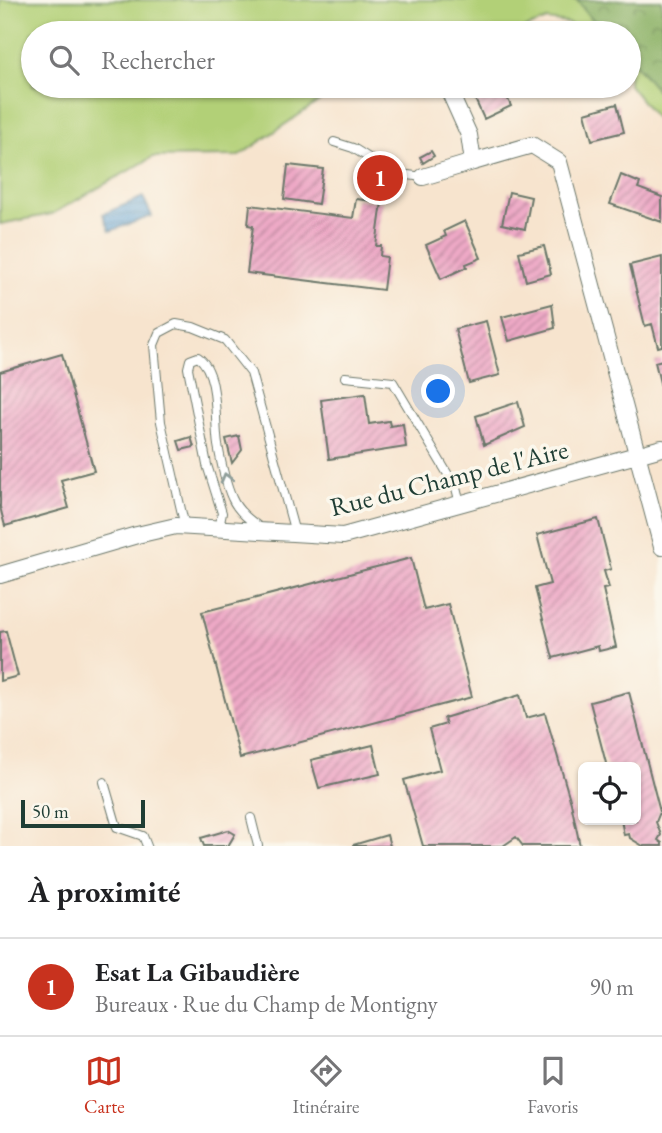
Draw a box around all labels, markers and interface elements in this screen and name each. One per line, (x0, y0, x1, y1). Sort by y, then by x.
search box (21, 21, 641, 98)
icon: search (45, 41, 83, 79)
text: Rechercher (101, 43, 215, 77)
pin: 1 (357, 152, 403, 204)
your location (421, 374, 455, 408)
street label: Rue du Champ de l'Aire (327, 432, 571, 524)
one-way arrow (220, 472, 234, 484)
map controls (578, 762, 641, 825)
button: locate (578, 762, 641, 825)
scale bar (21, 797, 145, 829)
text: 50 m (32, 799, 69, 824)
text: À proximité (28, 872, 180, 911)
text: Esat La Gibaudière (95, 955, 300, 989)
text: 1 (45, 972, 57, 1002)
text: 90 m (589, 972, 634, 1002)
text: Bureaux · Rue du Champ de Montigny (95, 989, 438, 1019)
tab: Carte (84, 1052, 125, 1119)
tab: Itinéraire (293, 1052, 359, 1119)
tab: Favoris (527, 1052, 578, 1119)

